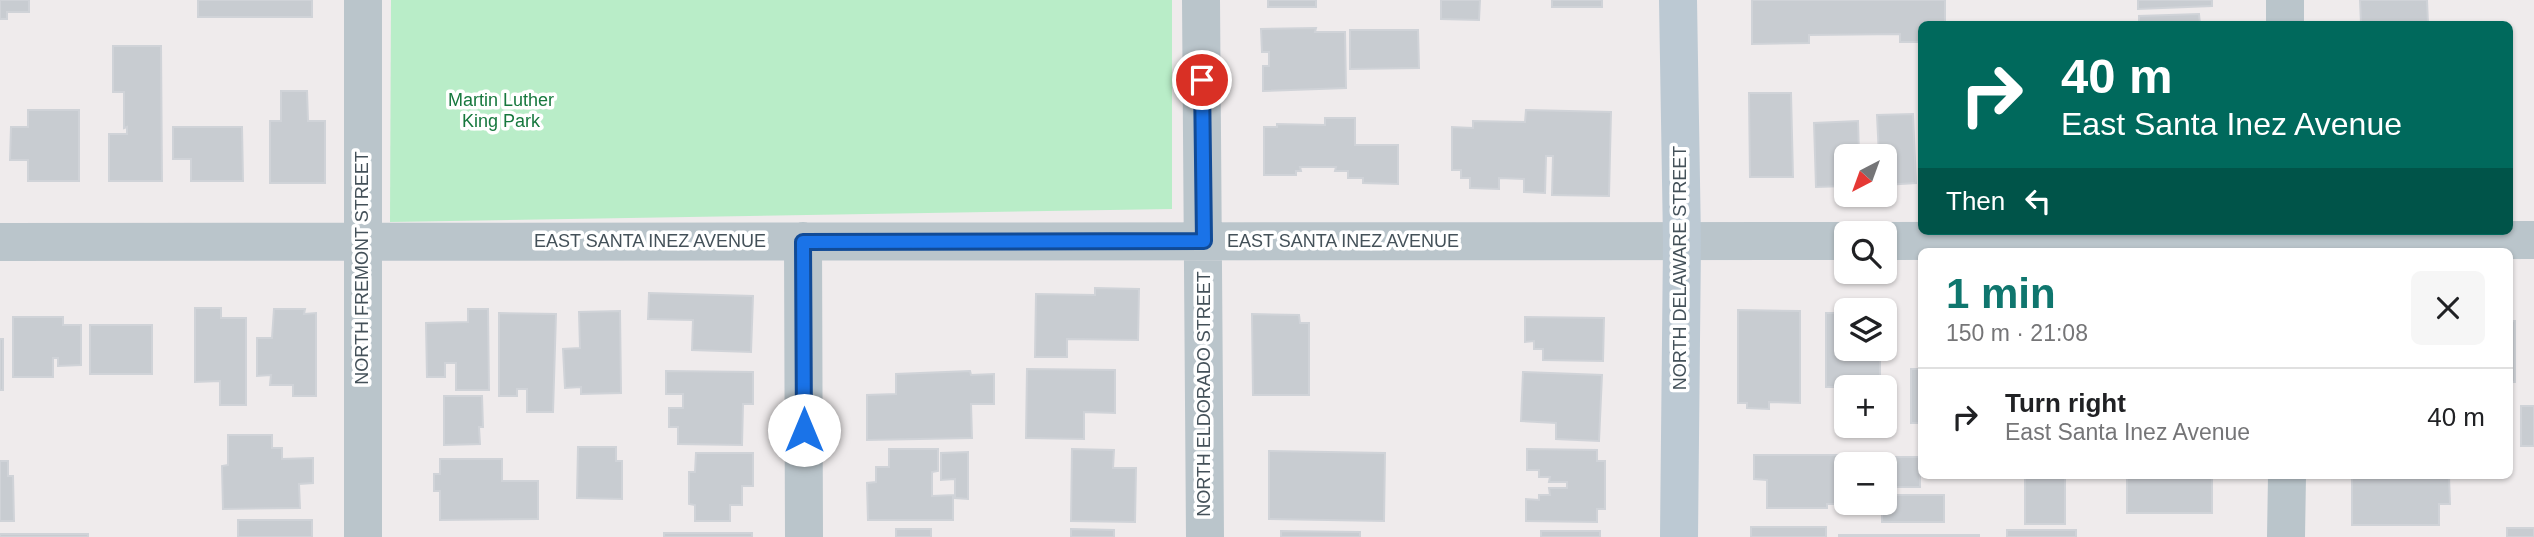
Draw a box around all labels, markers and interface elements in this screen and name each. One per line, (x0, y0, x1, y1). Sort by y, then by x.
icon: right (1946, 49, 2037, 140)
text: 40 m (2061, 49, 2173, 103)
pin (1172, 50, 1232, 110)
icon: arrive (1183, 61, 1221, 99)
park label: Martin Luther King Park (448, 90, 554, 131)
text: East Santa Inez Avenue (2061, 106, 2402, 142)
north arrow (1834, 144, 1897, 206)
map controls (1834, 144, 1897, 515)
street label: NORTH DELAWARE STREET (1670, 146, 1690, 390)
street label: NORTH FREMONT STREET (352, 151, 372, 385)
icon: left (2019, 182, 2057, 220)
text: Then (1946, 186, 2005, 216)
button: search (1834, 221, 1897, 284)
street label: EAST SANTA INEZ AVENUE (534, 231, 766, 251)
street label: EAST SANTA INEZ AVENUE (1227, 231, 1459, 251)
text: 1 min (1946, 270, 2056, 317)
street label: NORTH ELDORADO STREET (1194, 271, 1214, 517)
button: close (2411, 271, 2485, 345)
button: layers (1834, 298, 1897, 361)
text: 150 m · 21:08 (1946, 320, 2088, 346)
button: + (1834, 375, 1897, 438)
text: Turn right (2005, 388, 2126, 418)
position arrow (767, 393, 841, 467)
icon: right (1946, 398, 1984, 436)
text: 40 m (2427, 402, 2485, 432)
text: East Santa Inez Avenue (2005, 419, 2250, 445)
button: − (1834, 452, 1897, 515)

